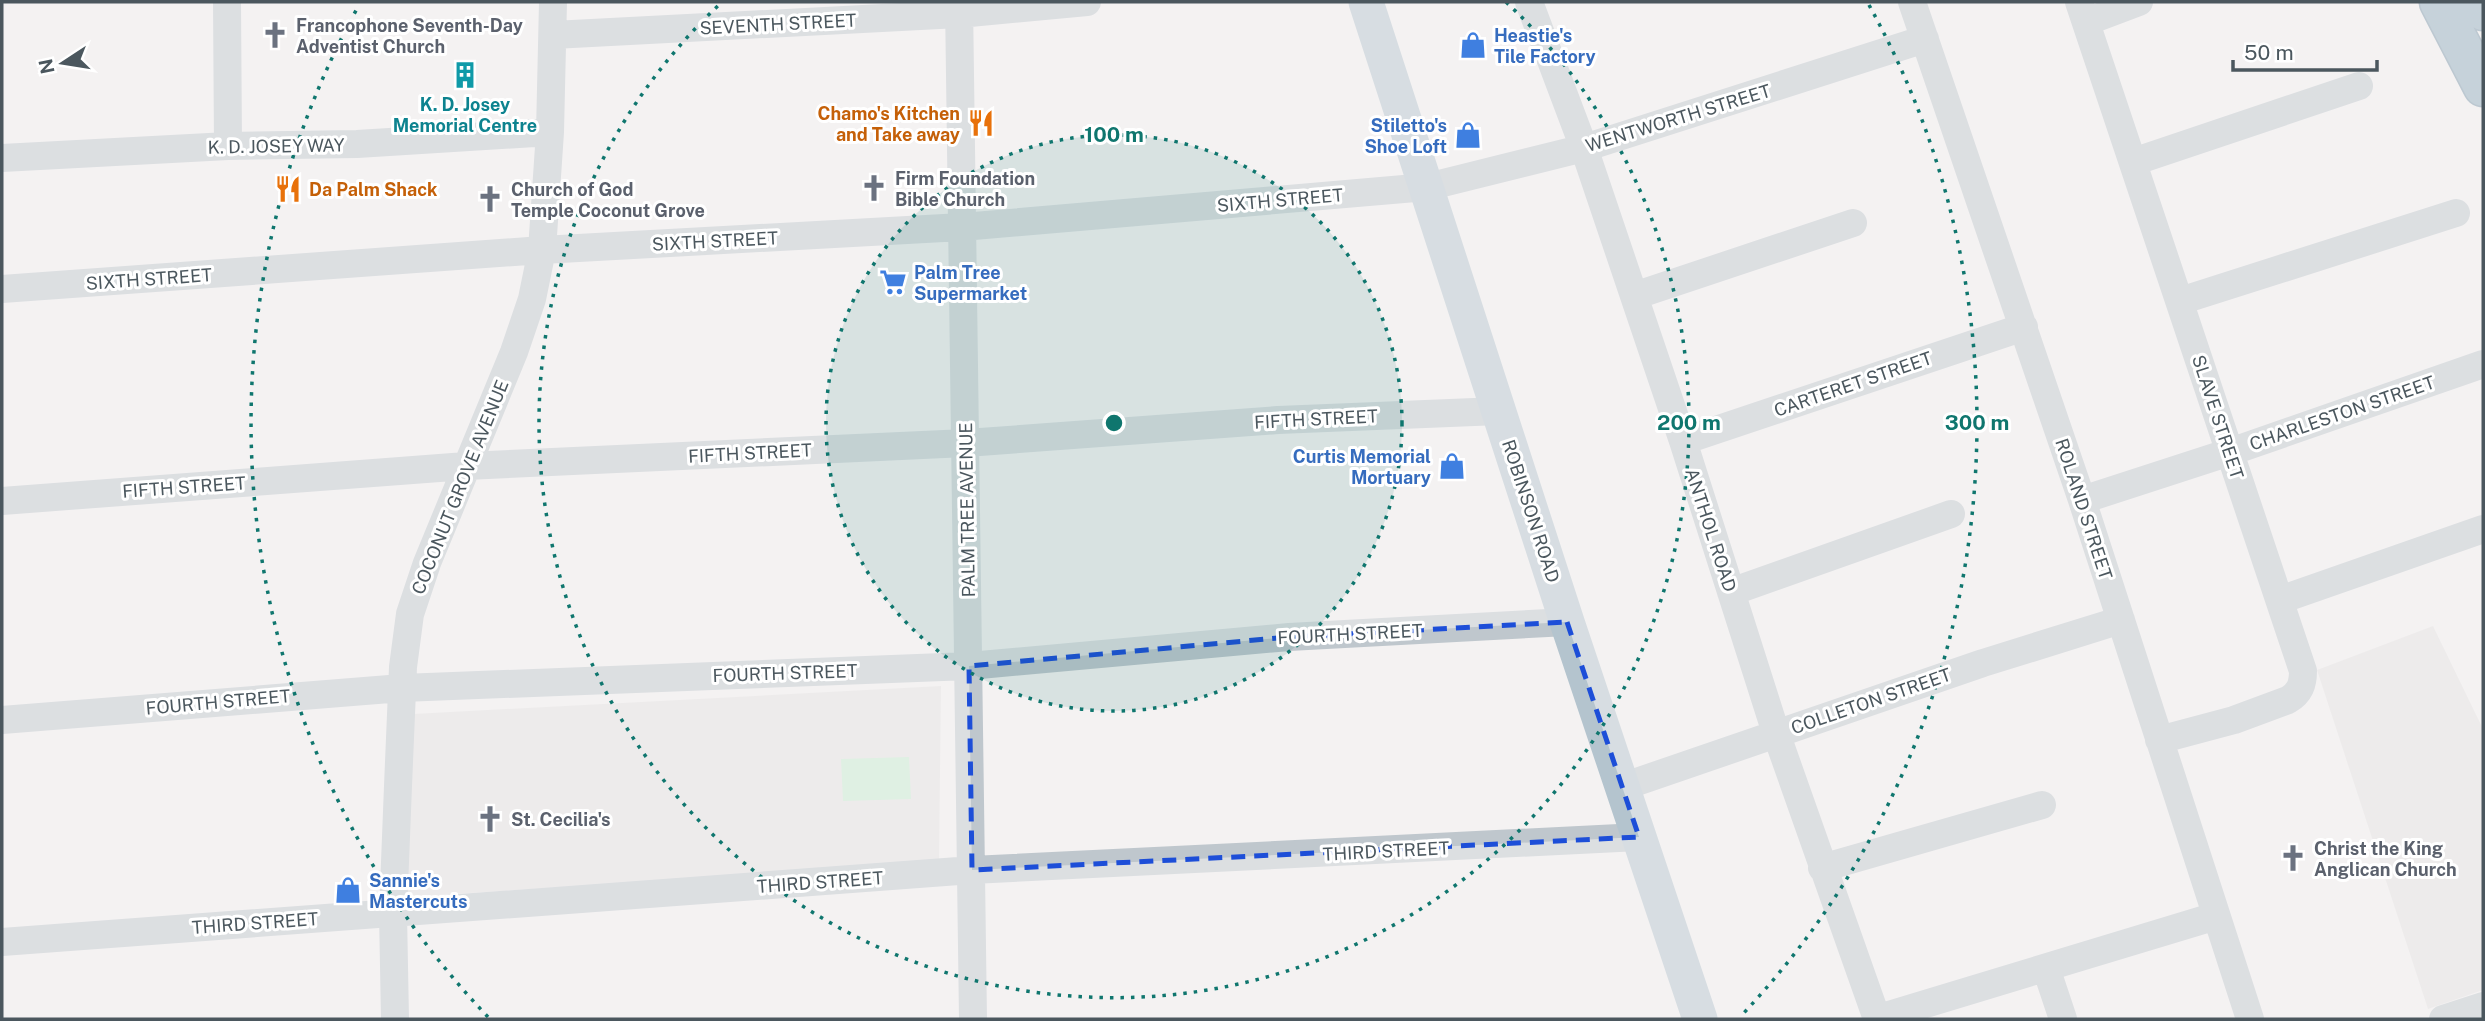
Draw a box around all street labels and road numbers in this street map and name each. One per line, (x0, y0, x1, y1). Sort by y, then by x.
street label: SEVENTH STREET (699, 9, 857, 39)
street label: WENTWORTH STREET (1583, 80, 1773, 156)
street label: K. D. JOSEY WAY (207, 134, 345, 158)
street label: SIXTH STREET (1216, 184, 1344, 216)
street label: SIXTH STREET (651, 227, 779, 255)
street label: SIXTH STREET (85, 264, 213, 294)
street label: CARTERET STREET (1771, 347, 1935, 421)
street label: SLAVE STREET (2188, 352, 2248, 482)
street label: CHARLESTON STREET (2247, 371, 2438, 455)
street label: COCONUT GROVE AVENUE (407, 377, 513, 597)
street label: FIFTH STREET (1254, 405, 1379, 433)
street label: PALM TREE AVENUE (955, 422, 979, 598)
street label: ROLAND STREET (2051, 436, 2117, 583)
street label: ROBINSON ROAD (1498, 437, 1564, 585)
street label: FIFTH STREET (688, 439, 813, 467)
street label: ANTHOL ROAD (1681, 466, 1741, 594)
street label: FIFTH STREET (121, 472, 247, 502)
street label: FOURTH STREET (1277, 620, 1423, 648)
street label: FOURTH STREET (712, 660, 858, 686)
street label: COLLETON STREET (1788, 664, 1954, 738)
street label: FOURTH STREET (145, 685, 292, 719)
street label: THIRD STREET (1322, 837, 1450, 865)
street label: THIRD STREET (756, 867, 884, 897)
street label: THIRD STREET (191, 908, 319, 938)

